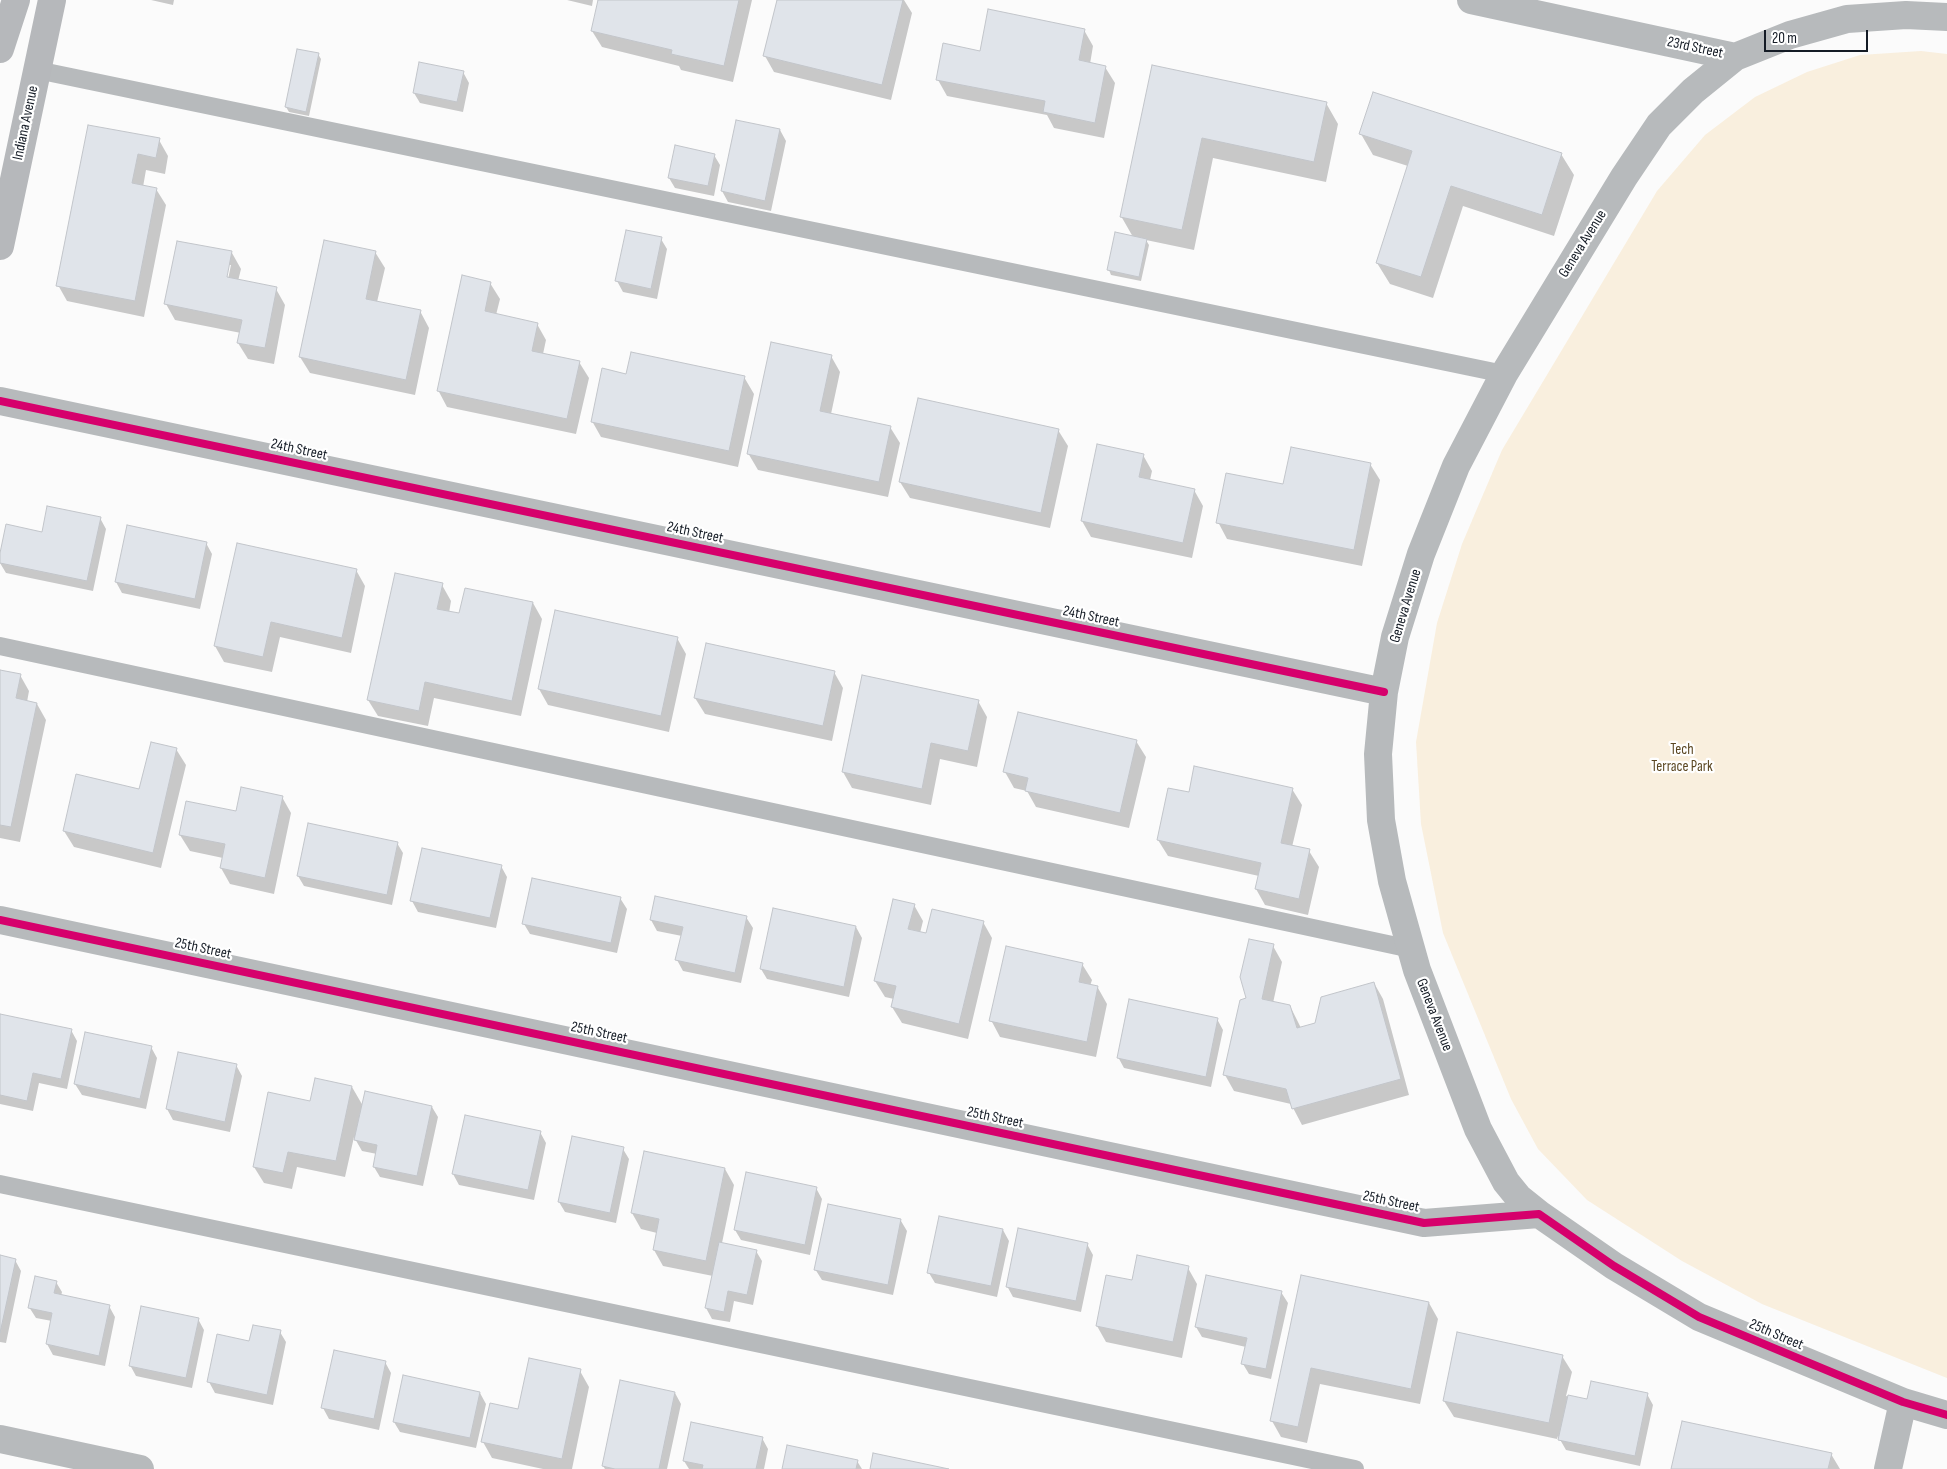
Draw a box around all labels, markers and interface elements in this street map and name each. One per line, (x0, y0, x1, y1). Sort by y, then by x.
scale bar (1767, 20, 1871, 52)
text: 20 m (1772, 29, 1797, 48)
street label: 23rd Street (1665, 33, 1725, 63)
street label: Indiana Avenue (9, 84, 43, 162)
street label: Geneva Avenue (1555, 207, 1611, 281)
street label: 24th Street (269, 435, 329, 465)
street label: 24th Street (665, 518, 725, 548)
street label: Geneva Avenue (1386, 567, 1426, 645)
street label: 24th Street (1061, 602, 1121, 632)
park label: Tech Terrace Park (1651, 741, 1713, 776)
street label: 25th Street (173, 934, 233, 964)
street label: Geneva Avenue (1412, 976, 1456, 1054)
street label: 25th Street (569, 1018, 629, 1048)
street label: 25th Street (965, 1103, 1025, 1133)
street label: 25th Street (1361, 1187, 1421, 1217)
street label: 25th Street (1746, 1316, 1806, 1354)

